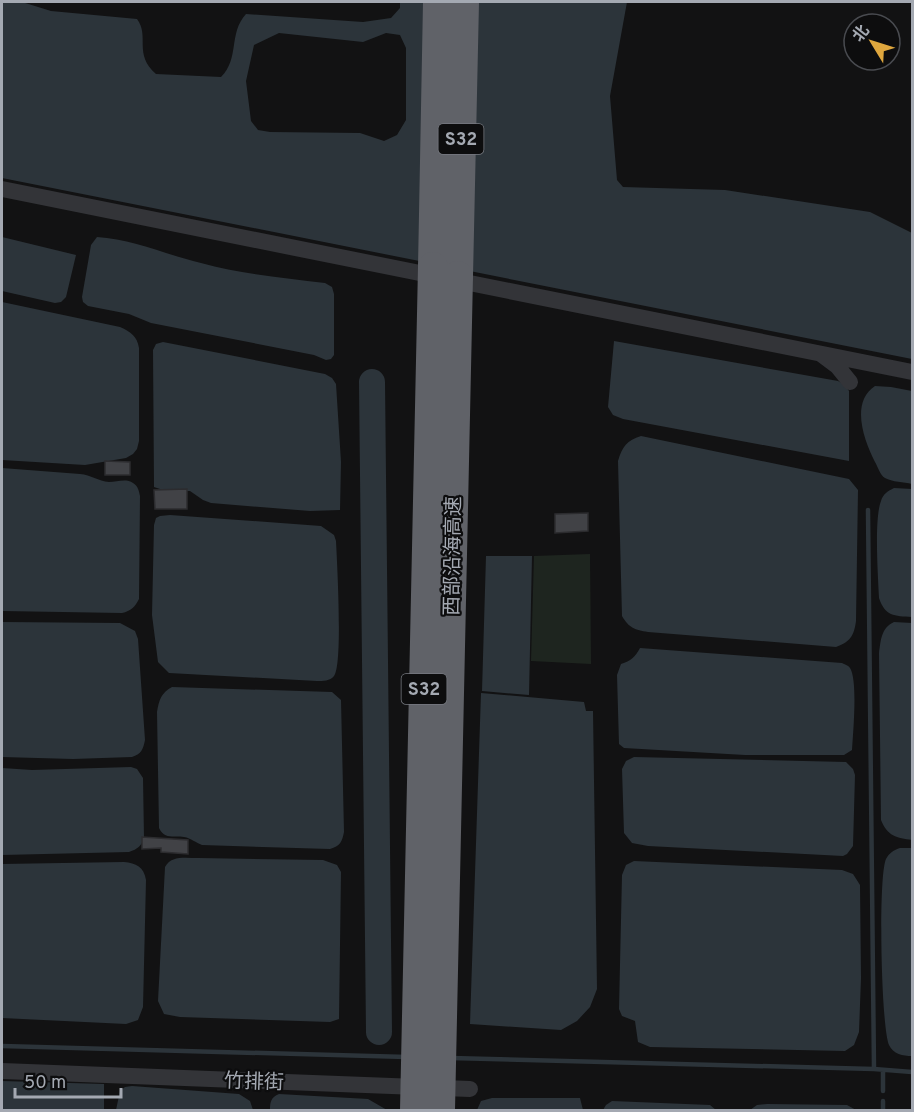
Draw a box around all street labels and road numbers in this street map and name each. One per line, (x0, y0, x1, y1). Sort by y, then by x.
road number: S32 (438, 124, 484, 154)
street label: 西部沿海高速 (440, 496, 468, 616)
road number: S32 (402, 674, 446, 704)
street label: 竹排街 (223, 1069, 284, 1097)

